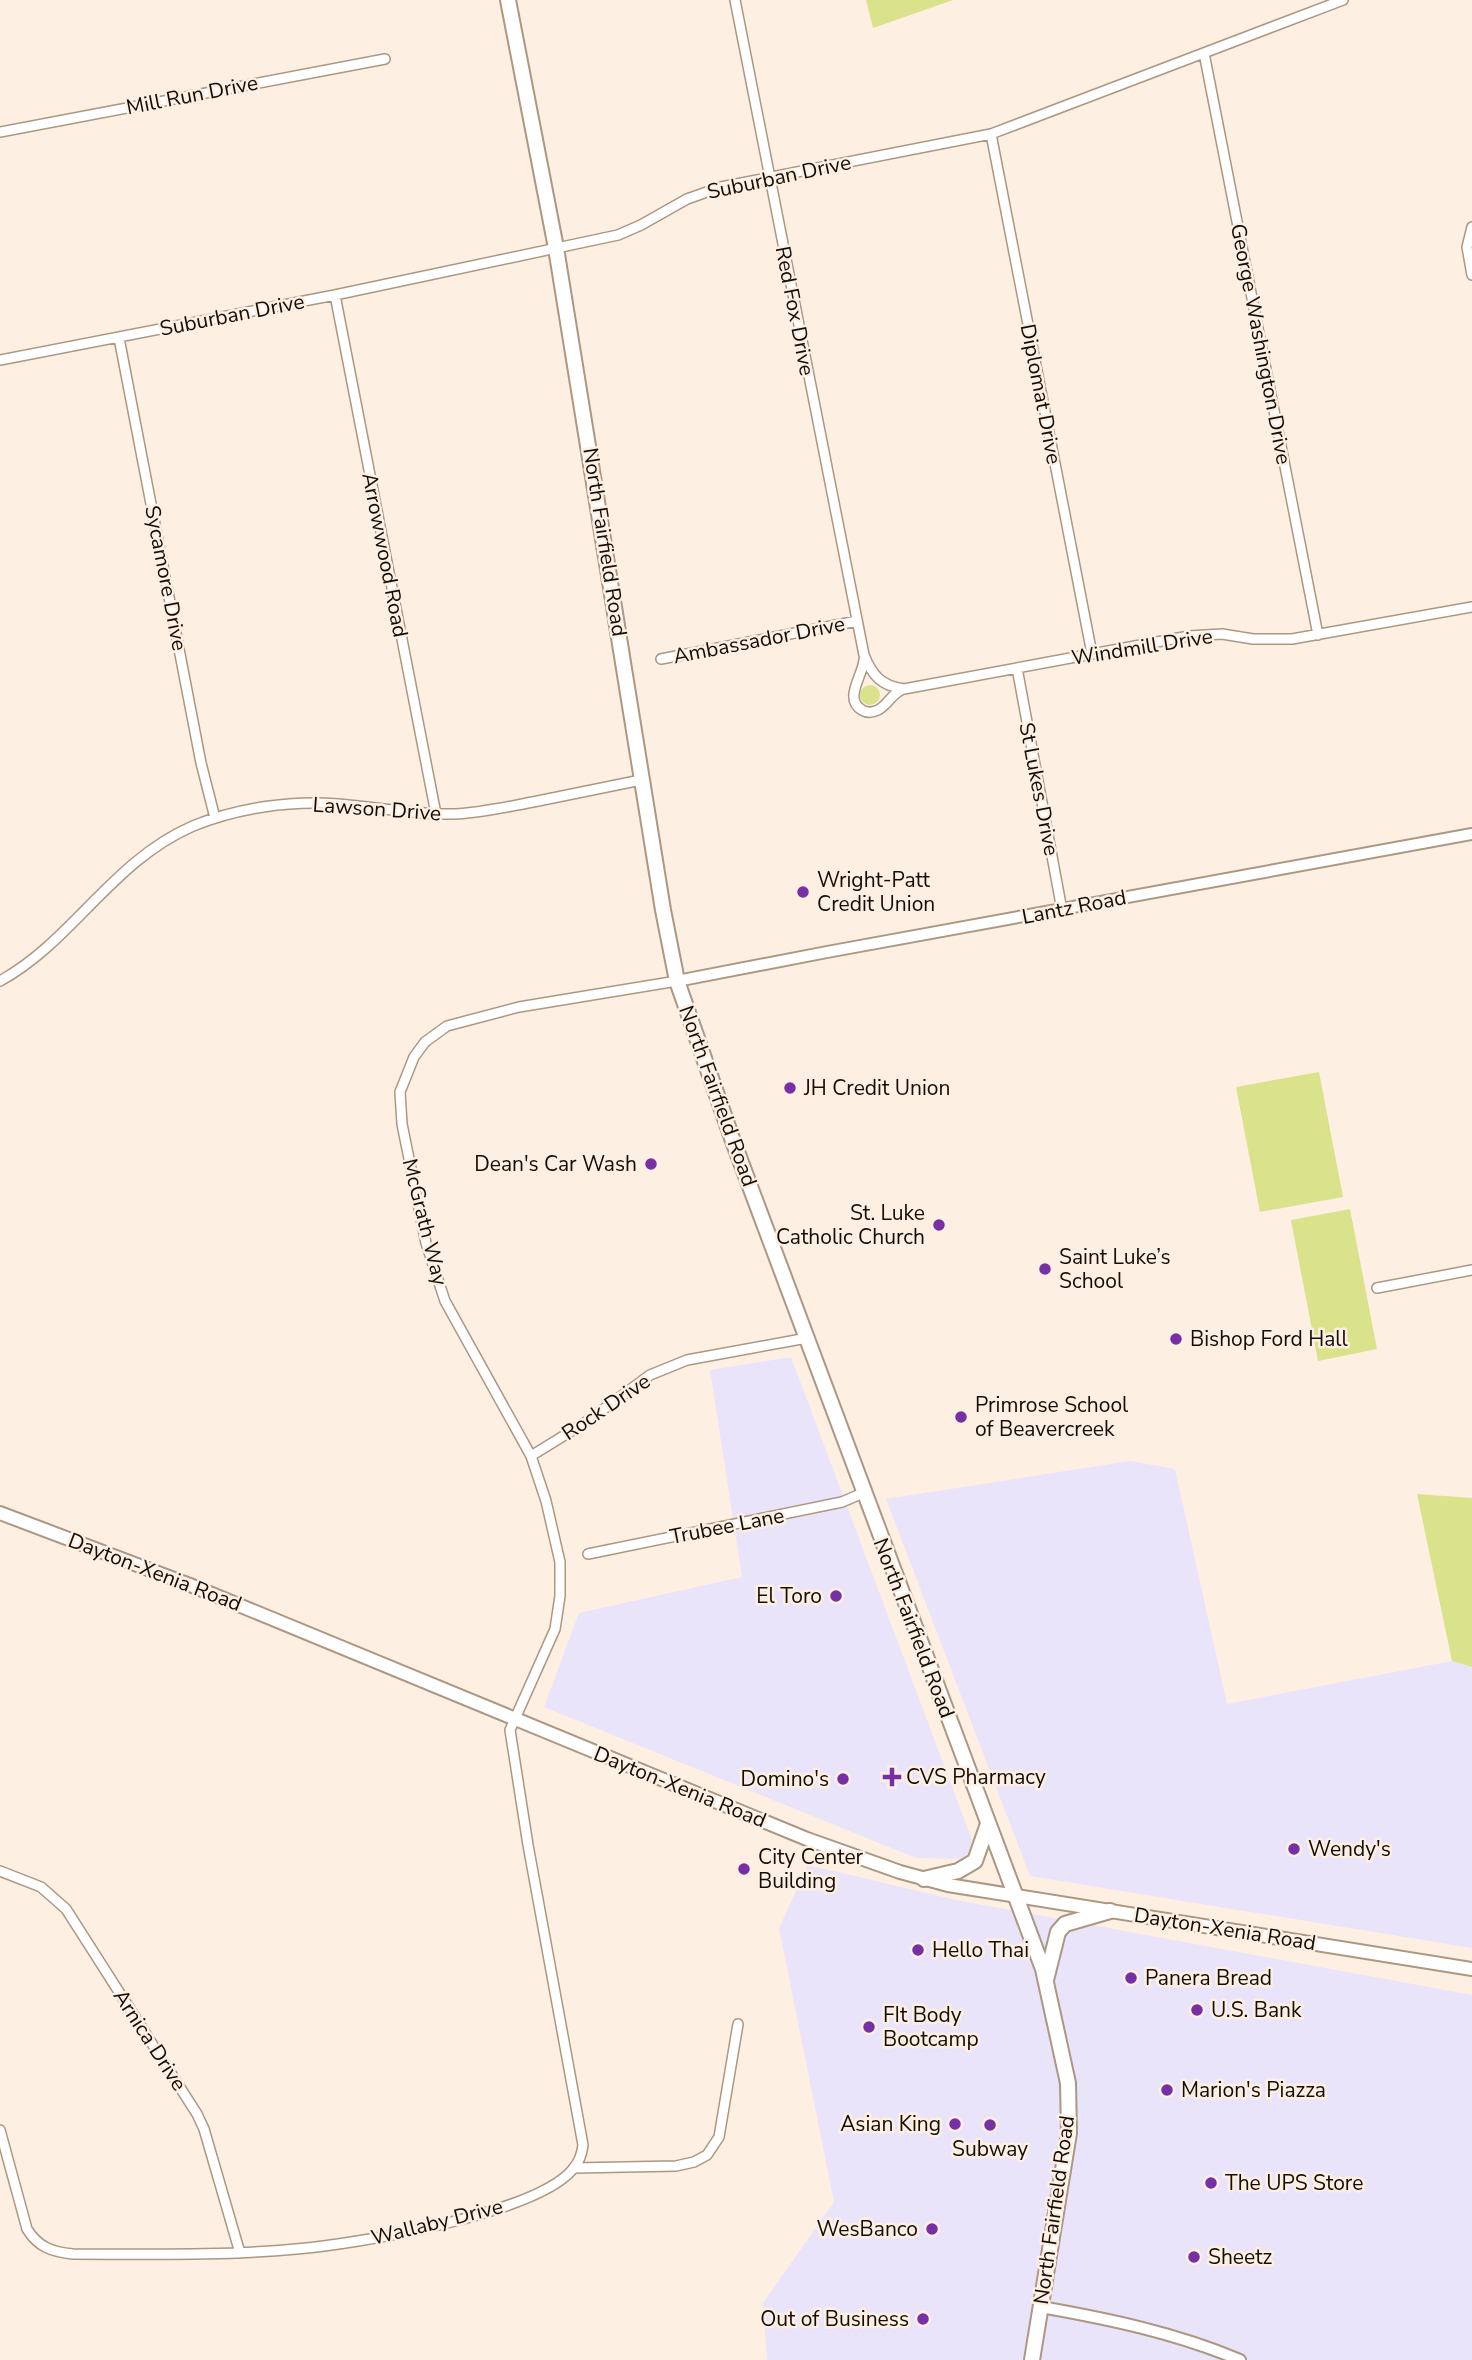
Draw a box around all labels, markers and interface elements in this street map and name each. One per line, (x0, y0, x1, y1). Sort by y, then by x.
street label: Mill Run Drive (124, 69, 260, 121)
street label: Suburban Drive (704, 148, 854, 206)
street label: George Washington Drive (1224, 221, 1298, 467)
street label: Red Fox Drive (769, 244, 821, 378)
street label: Suburban Drive (157, 287, 307, 343)
street label: Diplomat Drive (1014, 322, 1068, 466)
street label: North Fairfield Road (576, 446, 634, 638)
street label: Arrowwood Road (355, 470, 415, 640)
street label: Sycamore Drive (138, 503, 194, 653)
street label: Ambassador Drive (671, 610, 847, 670)
street label: Windmill Drive (1069, 622, 1215, 672)
street label: St Lukes Drive (1012, 720, 1066, 858)
street label: Lawson Drive (312, 791, 442, 827)
place label: Wright-Patt Credit Union (817, 866, 935, 918)
street label: Lantz Road (1019, 883, 1129, 931)
marker: Wright-Patt Credit Union (795, 884, 811, 900)
street label: North Fairfield Road (672, 1002, 764, 1190)
place label: JH Credit Union (803, 1074, 950, 1102)
marker: JH Credit Union (782, 1080, 798, 1096)
place label: Dean's Car Wash (474, 1150, 637, 1178)
street label: McGrath Way (396, 1156, 454, 1289)
marker: Dean's Car Wash (643, 1156, 659, 1172)
place label: St. Luke Catholic Church (776, 1199, 925, 1251)
marker: St. Luke Catholic Church (931, 1217, 947, 1233)
place label: Saint Luke’s School (1059, 1243, 1171, 1295)
marker: Saint Luke’s School (1037, 1261, 1053, 1277)
place label: Bishop Ford Hall (1190, 1325, 1349, 1353)
marker: Bishop Ford Hall (1168, 1331, 1184, 1347)
street label: Rock Drive (556, 1367, 656, 1447)
place label: Primrose School of Beavercreek (975, 1391, 1129, 1443)
marker: Primrose School of Beavercreek (953, 1409, 969, 1425)
street label: Trubee Lane (667, 1501, 787, 1551)
street label: Dayton-Xenia Road (64, 1526, 246, 1618)
street label: North Fairfield Road (867, 1534, 961, 1722)
place label: El Toro (756, 1582, 822, 1610)
marker: El Toro (828, 1588, 844, 1604)
street label: Dayton-Xenia Road (590, 1740, 770, 1834)
place label: CVS Pharmacy (906, 1763, 1046, 1791)
place label: Domino's (741, 1765, 829, 1793)
marker: CVS Pharmacy (884, 1769, 900, 1785)
marker: Domino's (835, 1771, 851, 1787)
place label: Wendy's (1308, 1835, 1391, 1863)
marker: Wendy's (1286, 1841, 1302, 1857)
place label: City Center Building (758, 1843, 864, 1895)
marker: City Center Building (736, 1861, 752, 1877)
street label: Dayton-Xenia Road (1132, 1901, 1318, 1957)
place label: Hello Thai (932, 1936, 1029, 1964)
marker: Hello Thai (910, 1942, 926, 1958)
place label: Panera Bread (1145, 1964, 1272, 1992)
marker: Panera Bread (1123, 1970, 1139, 1986)
street label: Arnica Drive (107, 1984, 193, 2096)
place label: U.S. Bank (1211, 1996, 1302, 2024)
place label: FIt Body Bootcamp (883, 2001, 979, 2053)
marker: U.S. Bank (1189, 2002, 1205, 2018)
marker: FIt Body Bootcamp (861, 2019, 877, 2035)
place label: Marion's Piazza (1181, 2076, 1326, 2104)
marker: Marion's Piazza (1159, 2082, 1175, 2098)
place label: Asian King (840, 2110, 941, 2138)
street label: North Fairfield Road (1027, 2114, 1081, 2306)
marker: Asian King (947, 2116, 963, 2132)
marker: Subway (982, 2117, 998, 2133)
place label: Subway (952, 2135, 1028, 2163)
place label: The UPS Store (1225, 2169, 1363, 2197)
marker: The UPS Store (1203, 2175, 1219, 2191)
street label: Wallaby Drive (368, 2192, 506, 2252)
place label: WesBanco (816, 2215, 918, 2243)
marker: WesBanco (924, 2221, 940, 2237)
place label: Sheetz (1208, 2243, 1273, 2271)
marker: Sheetz (1186, 2249, 1202, 2265)
place label: Out of Business (760, 2305, 909, 2333)
marker: Out of Business (915, 2311, 931, 2327)

